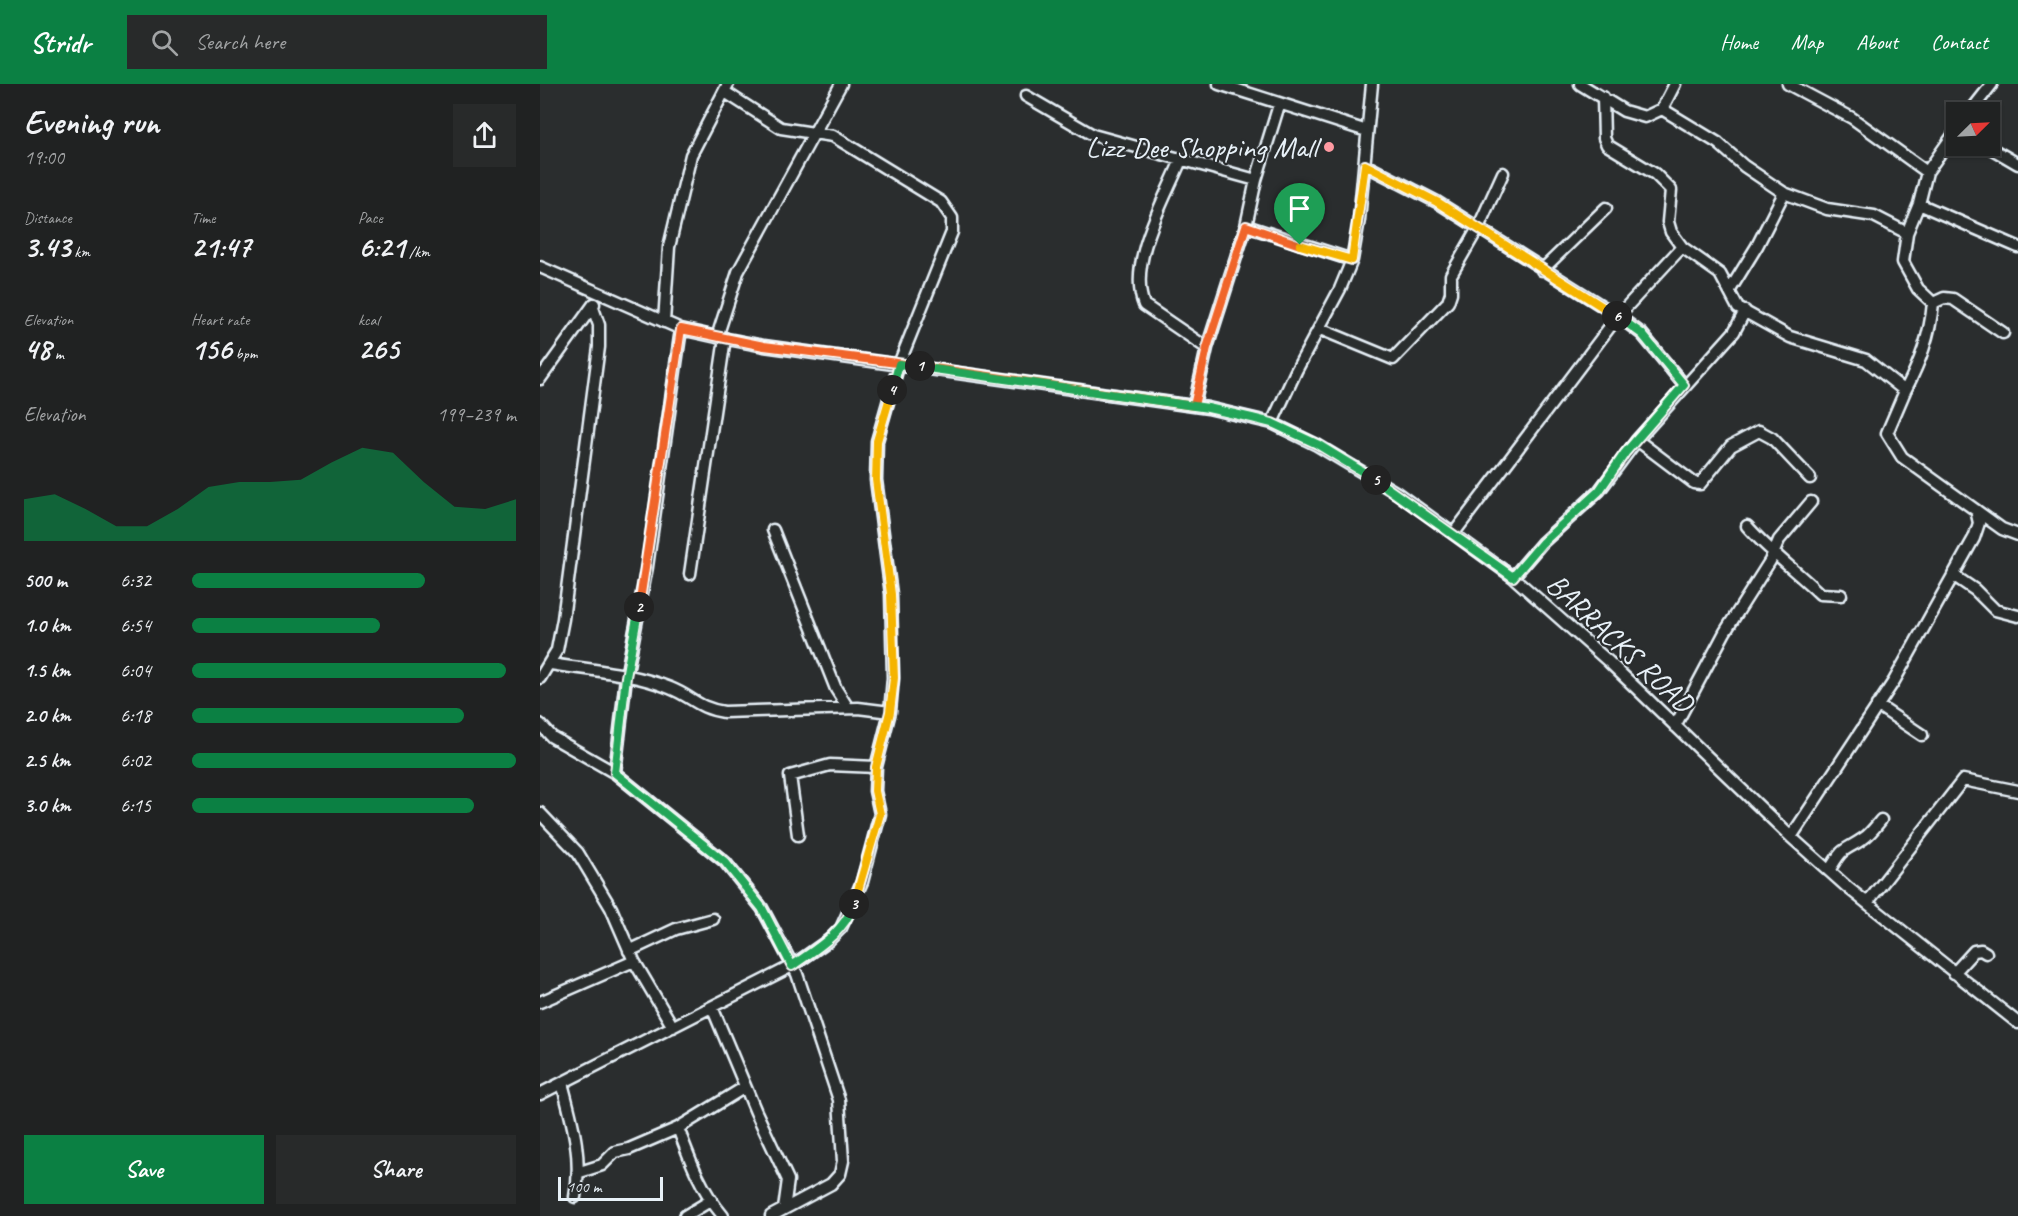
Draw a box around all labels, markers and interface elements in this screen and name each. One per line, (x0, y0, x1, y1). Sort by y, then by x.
search box (127, 15, 547, 69)
text: Stridr (30, 25, 91, 60)
icon: search (148, 26, 181, 59)
text: Search here (196, 28, 285, 56)
text: Home (1720, 29, 1758, 55)
text: Map (1791, 29, 1823, 55)
text: About (1856, 29, 1898, 55)
text: Contact (1931, 29, 1988, 55)
text: Evening run (24, 101, 159, 143)
north arrow (1946, 102, 2000, 156)
map controls (1946, 102, 2000, 156)
button: share (453, 104, 516, 167)
place label: Lizz Dee Shopping Mall (1086, 128, 1322, 166)
marker: Lizz Dee Shopping Mall (1322, 140, 1336, 154)
text: 19:00 (24, 145, 64, 170)
pin (1274, 183, 1325, 245)
icon: arrive (1283, 192, 1316, 225)
text: Distance (24, 208, 72, 228)
text: Time (191, 208, 215, 228)
text: Pace (358, 208, 383, 228)
text: 3.43 (24, 228, 70, 266)
text: 21:47 (191, 228, 251, 266)
text: 6:21 (358, 228, 405, 266)
text: km (70, 242, 90, 262)
text: /km (405, 242, 430, 262)
pin: 6 (1602, 301, 1632, 331)
text: 6 (1613, 306, 1621, 326)
text: Elevation (24, 310, 73, 330)
text: Heart rate (191, 310, 249, 330)
text: kcal (358, 310, 379, 330)
text: 48 (24, 330, 51, 368)
text: 156 (191, 330, 232, 368)
text: 265 (358, 330, 399, 368)
text: m (51, 344, 64, 364)
text: bpm (232, 344, 258, 364)
pin: 1 (905, 351, 935, 381)
text: 1 (916, 356, 924, 376)
pin: 4 (877, 375, 907, 405)
text: 4 (888, 380, 896, 400)
text: Elevation (24, 402, 86, 427)
text: 199–239 m (437, 402, 516, 427)
pin: 5 (1361, 465, 1391, 495)
text: 5 (1373, 470, 1379, 490)
street label: BARRACKS ROAD (1538, 565, 1704, 723)
text: 500 m (24, 568, 67, 593)
text: 6:32 (120, 568, 151, 593)
pin: 2 (624, 592, 654, 622)
text: 2 (635, 597, 643, 617)
text: 1.0 km (24, 613, 71, 638)
text: 6:54 (120, 613, 151, 638)
text: 1.5 km (24, 658, 70, 683)
text: 6:04 (120, 658, 151, 683)
text: 2.0 km (24, 703, 71, 728)
text: 6:18 (120, 703, 151, 728)
text: 2.5 km (24, 748, 70, 773)
text: 6:02 (120, 748, 151, 773)
text: 3.0 km (24, 793, 71, 818)
text: 6:15 (120, 793, 151, 818)
pin: 3 (839, 889, 869, 919)
text: 3 (850, 894, 858, 914)
button: Save (24, 1135, 264, 1204)
button: Share (276, 1135, 516, 1204)
scale bar (558, 1174, 663, 1202)
text: 100 m (567, 1177, 601, 1197)

